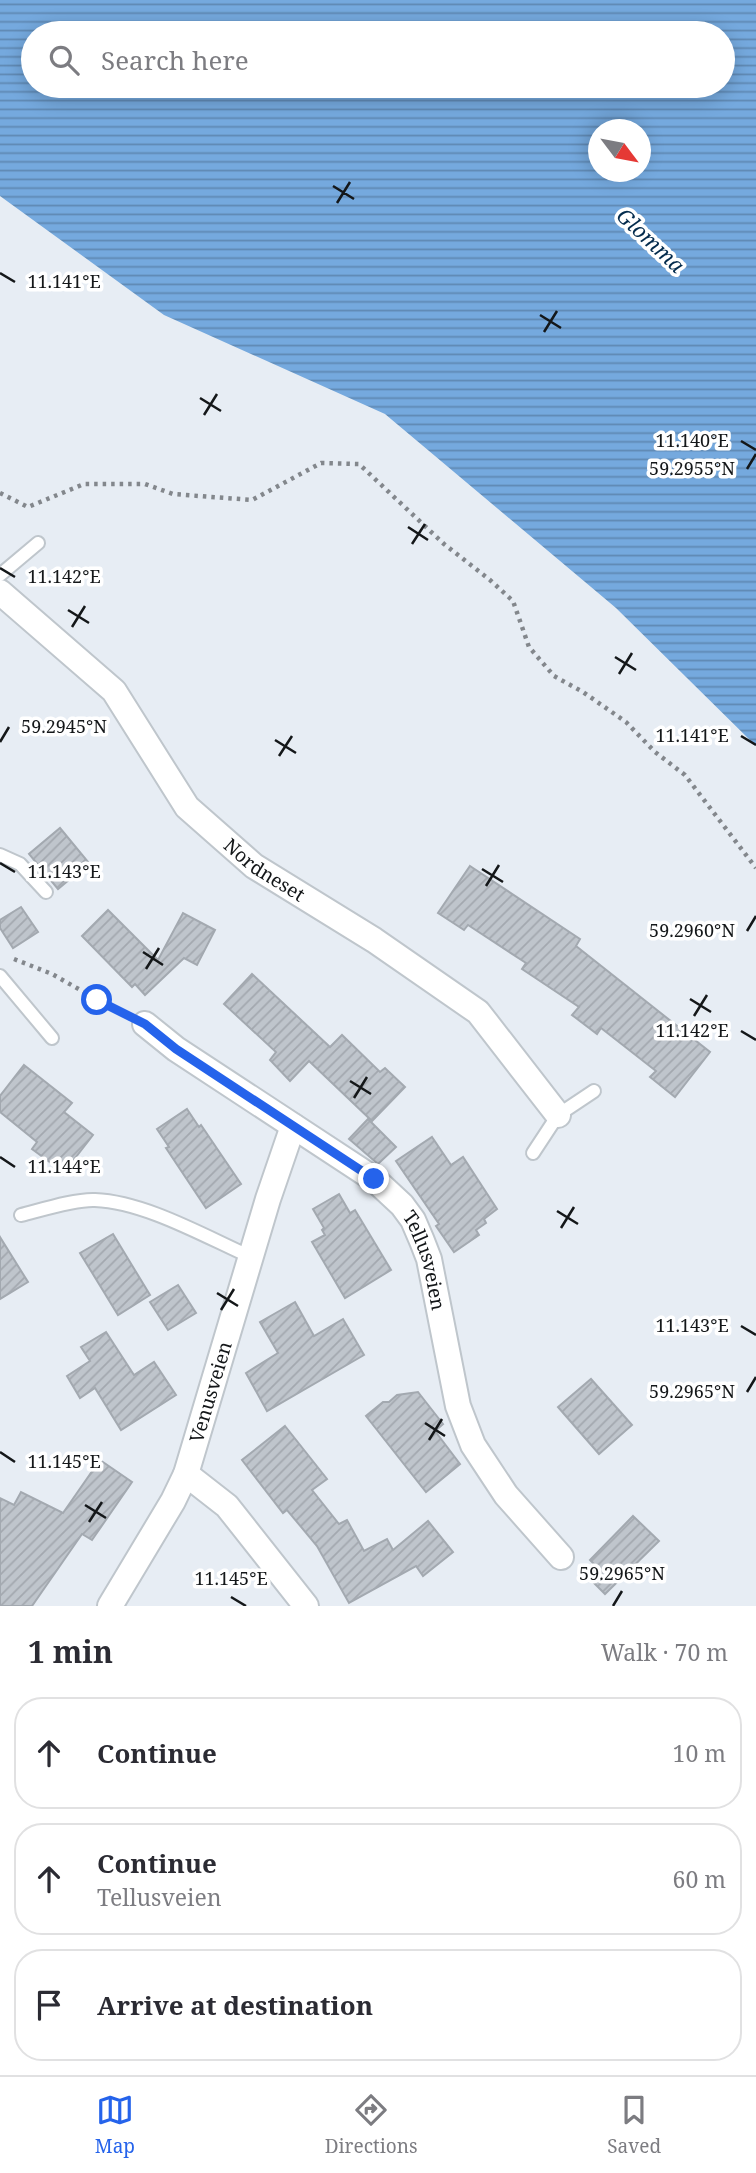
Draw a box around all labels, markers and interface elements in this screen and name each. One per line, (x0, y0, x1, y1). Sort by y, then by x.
search box (21, 21, 735, 98)
icon: search (45, 41, 83, 79)
text: Search here (101, 42, 249, 78)
north arrow (588, 119, 651, 182)
water label: Glomma (611, 201, 692, 279)
text: 11.141°E (27, 269, 101, 293)
text: 11.140°E (655, 428, 729, 452)
text: 59.2955°N (649, 456, 735, 480)
text: 11.142°E (27, 564, 101, 588)
text: 59.2945°N (21, 714, 107, 738)
text: 11.141°E (655, 723, 729, 747)
street label: Nordneset (218, 832, 310, 907)
text: 11.143°E (27, 859, 101, 883)
text: 59.2960°N (649, 918, 735, 942)
route start (81, 984, 112, 1015)
text: 11.142°E (655, 1018, 729, 1042)
text: 11.144°E (27, 1154, 101, 1178)
route end (358, 1163, 389, 1194)
street label: Tellusveien (397, 1205, 452, 1312)
text: 11.143°E (655, 1313, 729, 1337)
street label: Venusveien (183, 1338, 238, 1446)
text: 59.2965°N (649, 1379, 735, 1403)
text: 11.145°E (27, 1449, 101, 1473)
text: 59.2965°N (579, 1561, 665, 1585)
text: 11.145°E (194, 1566, 268, 1590)
text: 1 min (28, 1631, 113, 1672)
text: Walk · 70 m (601, 1636, 728, 1668)
icon: ahead (30, 1734, 68, 1772)
text: Continue (97, 1735, 217, 1771)
text: 10 m (673, 1737, 726, 1769)
text: Continue (97, 1845, 217, 1881)
icon: ahead (30, 1860, 68, 1898)
text: 60 m (673, 1863, 726, 1895)
text: Tellusveien (97, 1881, 222, 1913)
icon: arrive (30, 1986, 68, 2024)
text: Arrive at destination (97, 1987, 373, 2023)
tab: Map (95, 2091, 135, 2159)
tab: Directions (325, 2091, 418, 2159)
tab: Saved (607, 2091, 661, 2159)

